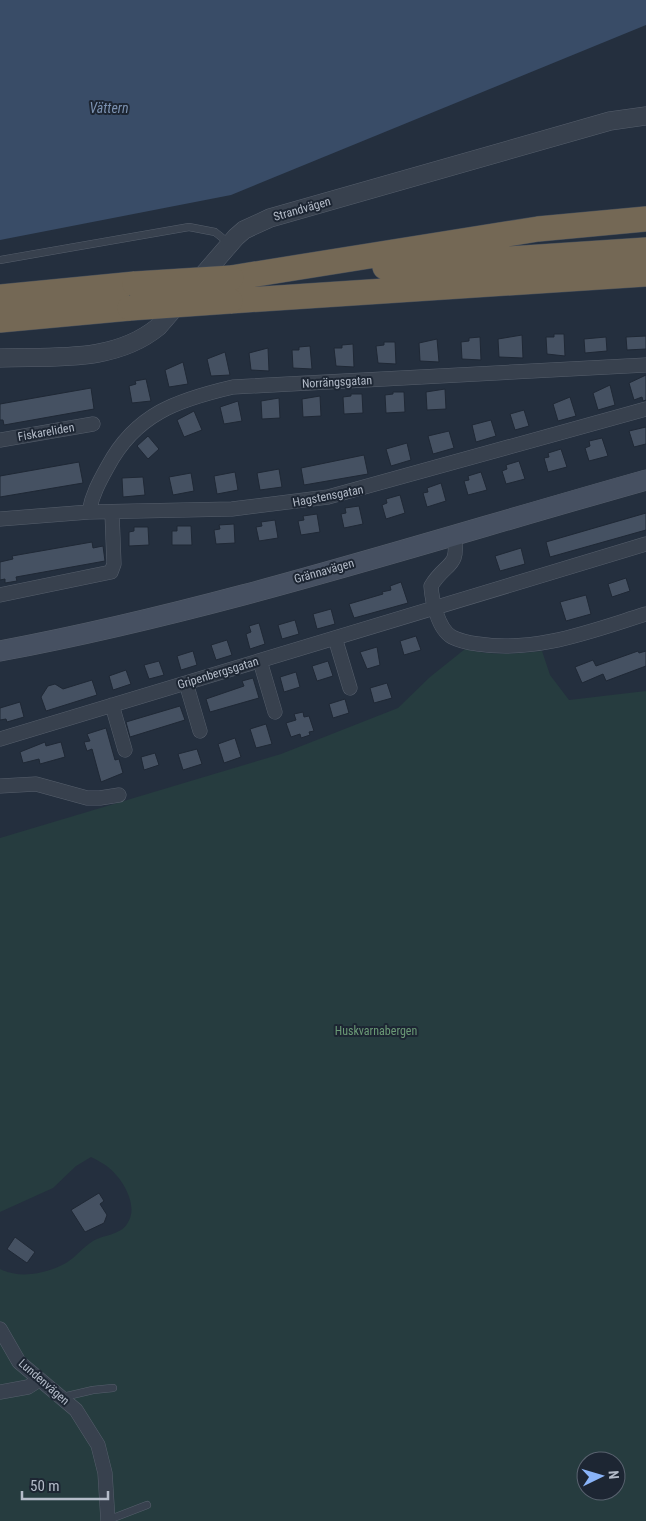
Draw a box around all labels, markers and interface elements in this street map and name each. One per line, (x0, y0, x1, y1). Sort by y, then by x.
water label: Vättern (90, 100, 128, 116)
street label: Strandvägen (272, 194, 332, 224)
street label: Norrängsgatan (302, 373, 373, 391)
street label: Fiskareliden (17, 420, 76, 444)
street label: Hagstensgatan (291, 482, 365, 510)
street label: Grännavägen (292, 556, 356, 586)
street label: Gripenbergsgatan (176, 654, 260, 692)
park label: Huskvarnabergen (335, 1024, 417, 1038)
street label: Lundenvägen (16, 1356, 72, 1408)
north arrow (576, 1451, 626, 1501)
scale bar (22, 1468, 109, 1500)
text: N (606, 1470, 622, 1480)
text: 50 m (30, 1477, 60, 1495)

